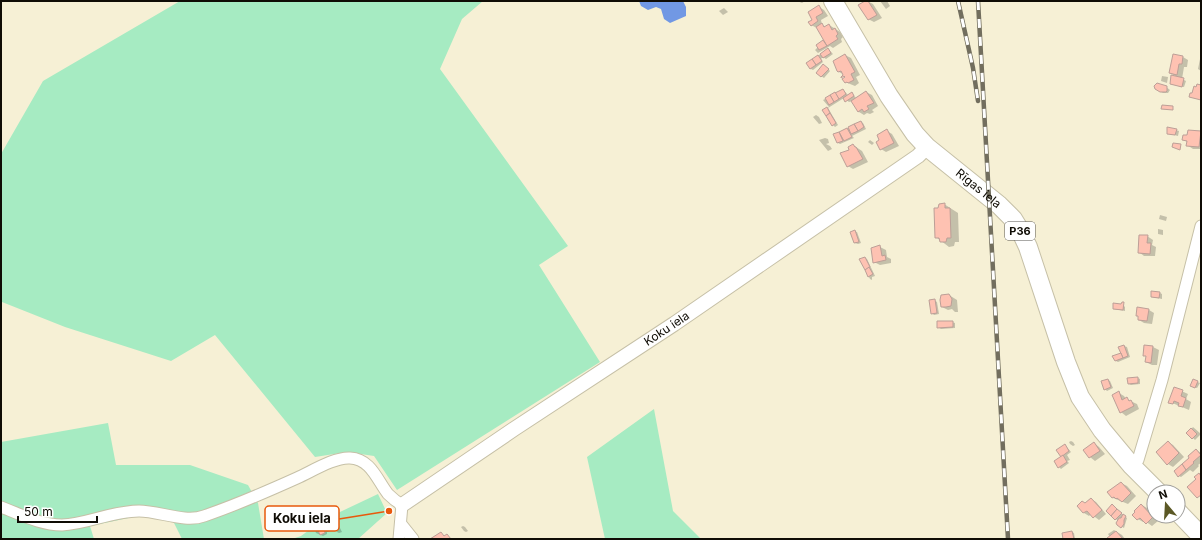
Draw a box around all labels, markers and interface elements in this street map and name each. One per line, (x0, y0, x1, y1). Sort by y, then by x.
street label: Rīgas iela (953, 165, 1005, 211)
road number: P36 (1005, 222, 1035, 240)
street label: Koku iela (641, 308, 692, 349)
north arrow (1146, 484, 1186, 524)
text: N (1157, 487, 1169, 502)
scale bar (18, 498, 97, 524)
text: 50 m (24, 504, 53, 519)
callout: Koku iela (265, 506, 339, 531)
text: Koku iela (273, 510, 331, 526)

